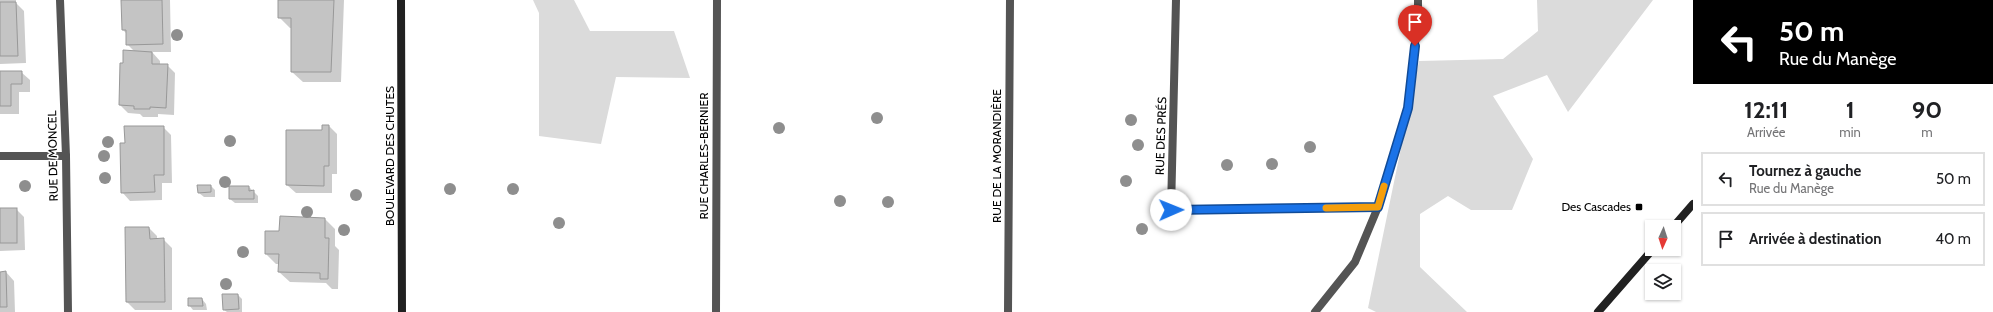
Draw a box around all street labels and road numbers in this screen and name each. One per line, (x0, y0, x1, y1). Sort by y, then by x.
street label: BOULEVARD DES CHUTES (382, 86, 397, 226)
street label: RUE DE LA MORANDIÈRE (989, 89, 1004, 223)
street label: RUE CHARLES-BERNIER (696, 92, 711, 219)
street label: RUE DES PRÉS (1152, 97, 1169, 175)
street label: RUE DE MONCEL (44, 110, 61, 202)

